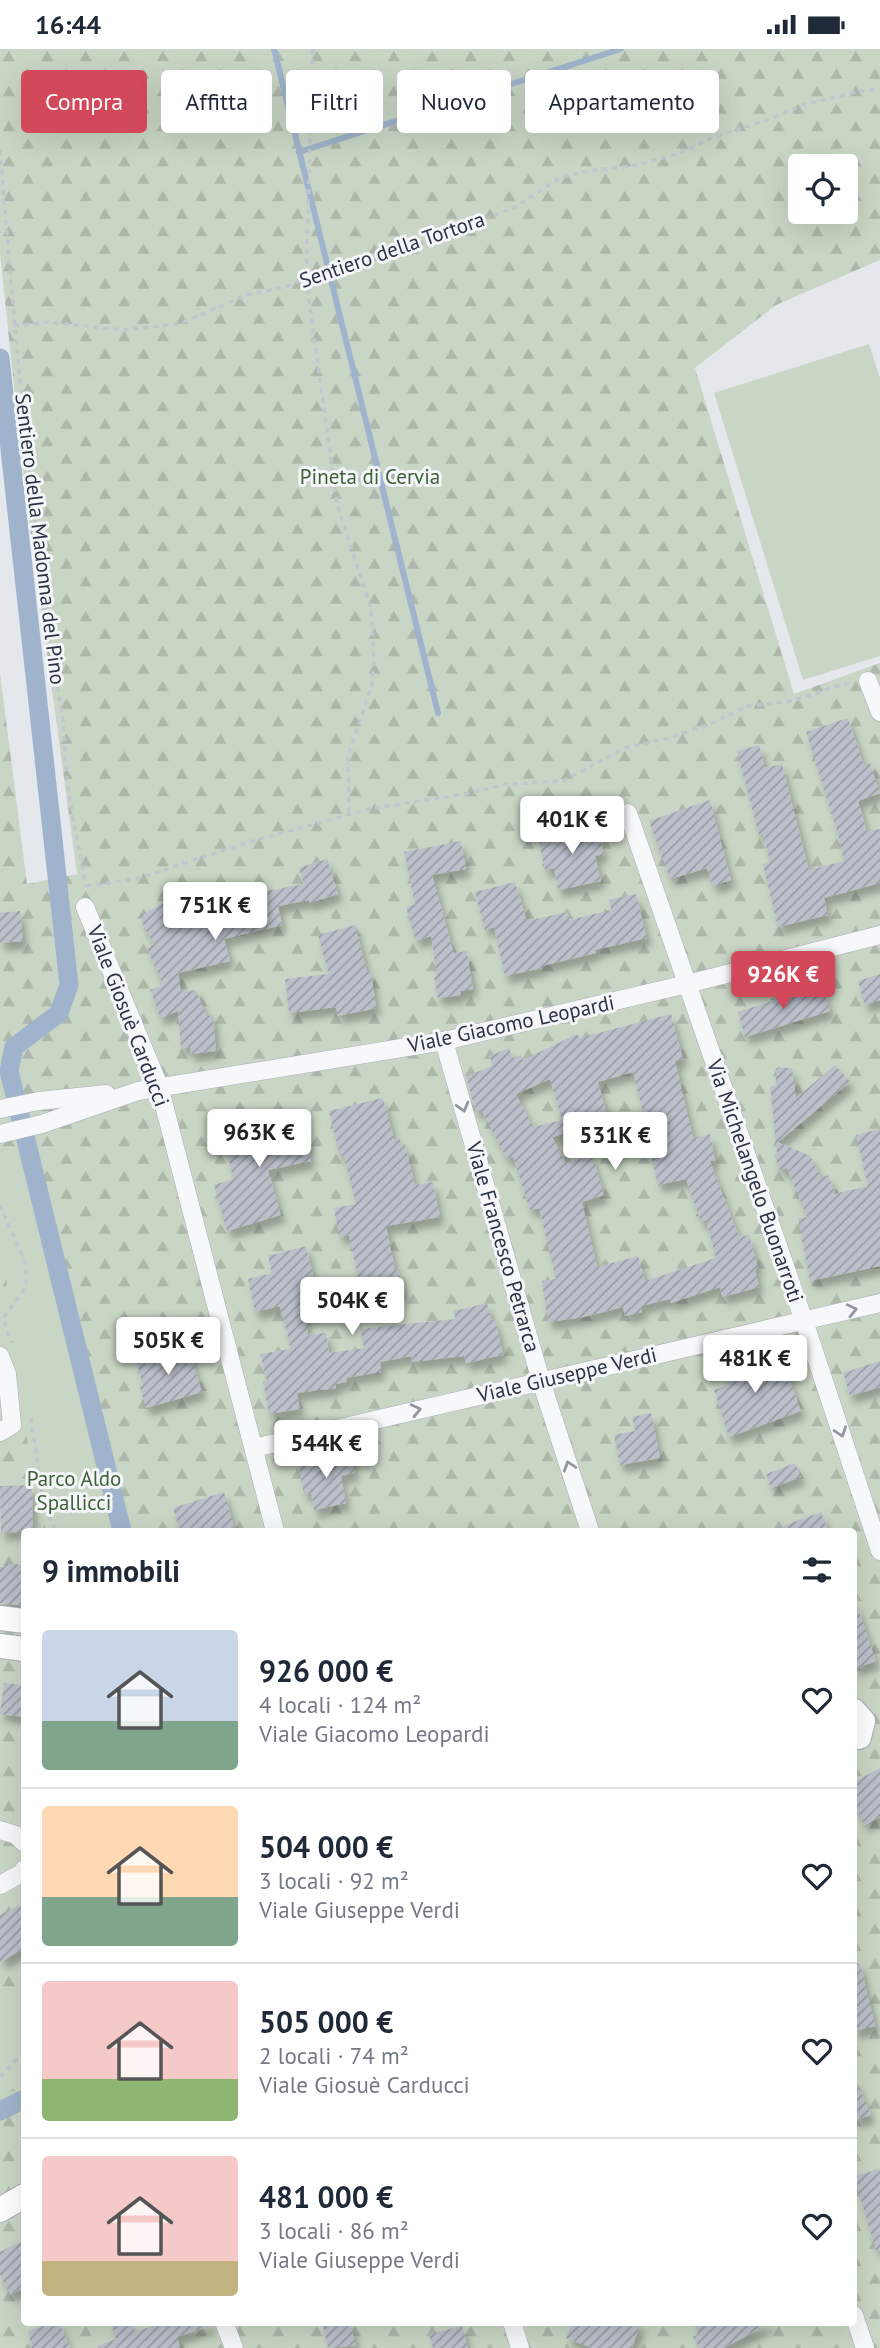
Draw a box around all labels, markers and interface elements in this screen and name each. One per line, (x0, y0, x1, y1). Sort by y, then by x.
text: 16:44 (35, 8, 101, 41)
chip: Compra (21, 70, 147, 133)
chip: Affitta (161, 70, 272, 133)
chip: Filtri (286, 70, 383, 133)
chip: Nuovo (397, 70, 511, 133)
chip: Appartamento (525, 70, 719, 133)
map controls (788, 154, 858, 224)
button: locate (788, 154, 858, 224)
street label: Sentiero della Tortora (296, 205, 488, 294)
street label: Sentiero della Madonna del Pino (9, 392, 72, 686)
park label: Pineta di Cervia (300, 463, 440, 490)
pin: 401K € (515, 797, 629, 856)
text: 401K € (536, 804, 608, 833)
pin: 751K € (158, 883, 272, 942)
text: 751K € (179, 890, 251, 919)
street label: Viale Giosuè Carducci (81, 920, 176, 1110)
pin: 926K € (726, 951, 840, 1011)
text: 926K € (747, 959, 819, 988)
street label: Viale Giacomo Leopardi (404, 988, 617, 1059)
street label: Via Michelangelo Buonarroti (701, 1055, 810, 1306)
one-way arrow (455, 1101, 469, 1113)
pin: 963K € (202, 1109, 316, 1169)
pin: 531K € (558, 1113, 672, 1172)
text: 963K € (223, 1117, 295, 1146)
text: 531K € (579, 1120, 651, 1149)
street label: Viale Francesco Petrarca (460, 1137, 546, 1355)
pin: 504K € (295, 1277, 409, 1337)
text: 504K € (316, 1285, 388, 1314)
one-way arrow (846, 1303, 858, 1318)
pin: 505K € (111, 1317, 225, 1377)
text: 505K € (132, 1325, 204, 1354)
pin: 481K € (698, 1335, 812, 1395)
street label: Viale Giuseppe Verdi (473, 1341, 659, 1409)
text: 481K € (719, 1343, 791, 1372)
one-way arrow (410, 1404, 422, 1418)
pin: 544K € (269, 1421, 383, 1480)
one-way arrow (833, 1425, 847, 1438)
text: 544K € (290, 1428, 362, 1457)
one-way arrow (563, 1461, 577, 1473)
park label: Parco Aldo Spallicci (27, 1465, 121, 1516)
text: 9 immobili (42, 1551, 180, 1590)
icon: filters (798, 1551, 836, 1589)
text: 926 000 € (259, 1651, 393, 1690)
icon: home (98, 1658, 182, 1742)
icon: heart (798, 1681, 836, 1719)
text: 4 locali · 124 m² (259, 1690, 421, 1719)
text: Viale Giacomo Leopardi (259, 1719, 490, 1748)
text: 504 000 € (259, 1827, 393, 1866)
icon: home (98, 1834, 182, 1918)
icon: heart (798, 1857, 836, 1895)
text: 3 locali · 92 m² (259, 1866, 409, 1895)
text: Viale Giuseppe Verdi (259, 1895, 460, 1924)
text: 505 000 € (259, 2002, 393, 2041)
icon: home (98, 2009, 182, 2093)
icon: heart (798, 2032, 836, 2070)
text: 2 locali · 74 m² (259, 2041, 409, 2070)
text: Viale Giosuè Carducci (259, 2070, 470, 2099)
text: 481 000 € (259, 2177, 393, 2216)
icon: home (98, 2184, 182, 2268)
icon: heart (798, 2207, 836, 2245)
text: 3 locali · 86 m² (259, 2216, 409, 2245)
text: Viale Giuseppe Verdi (259, 2245, 460, 2274)

